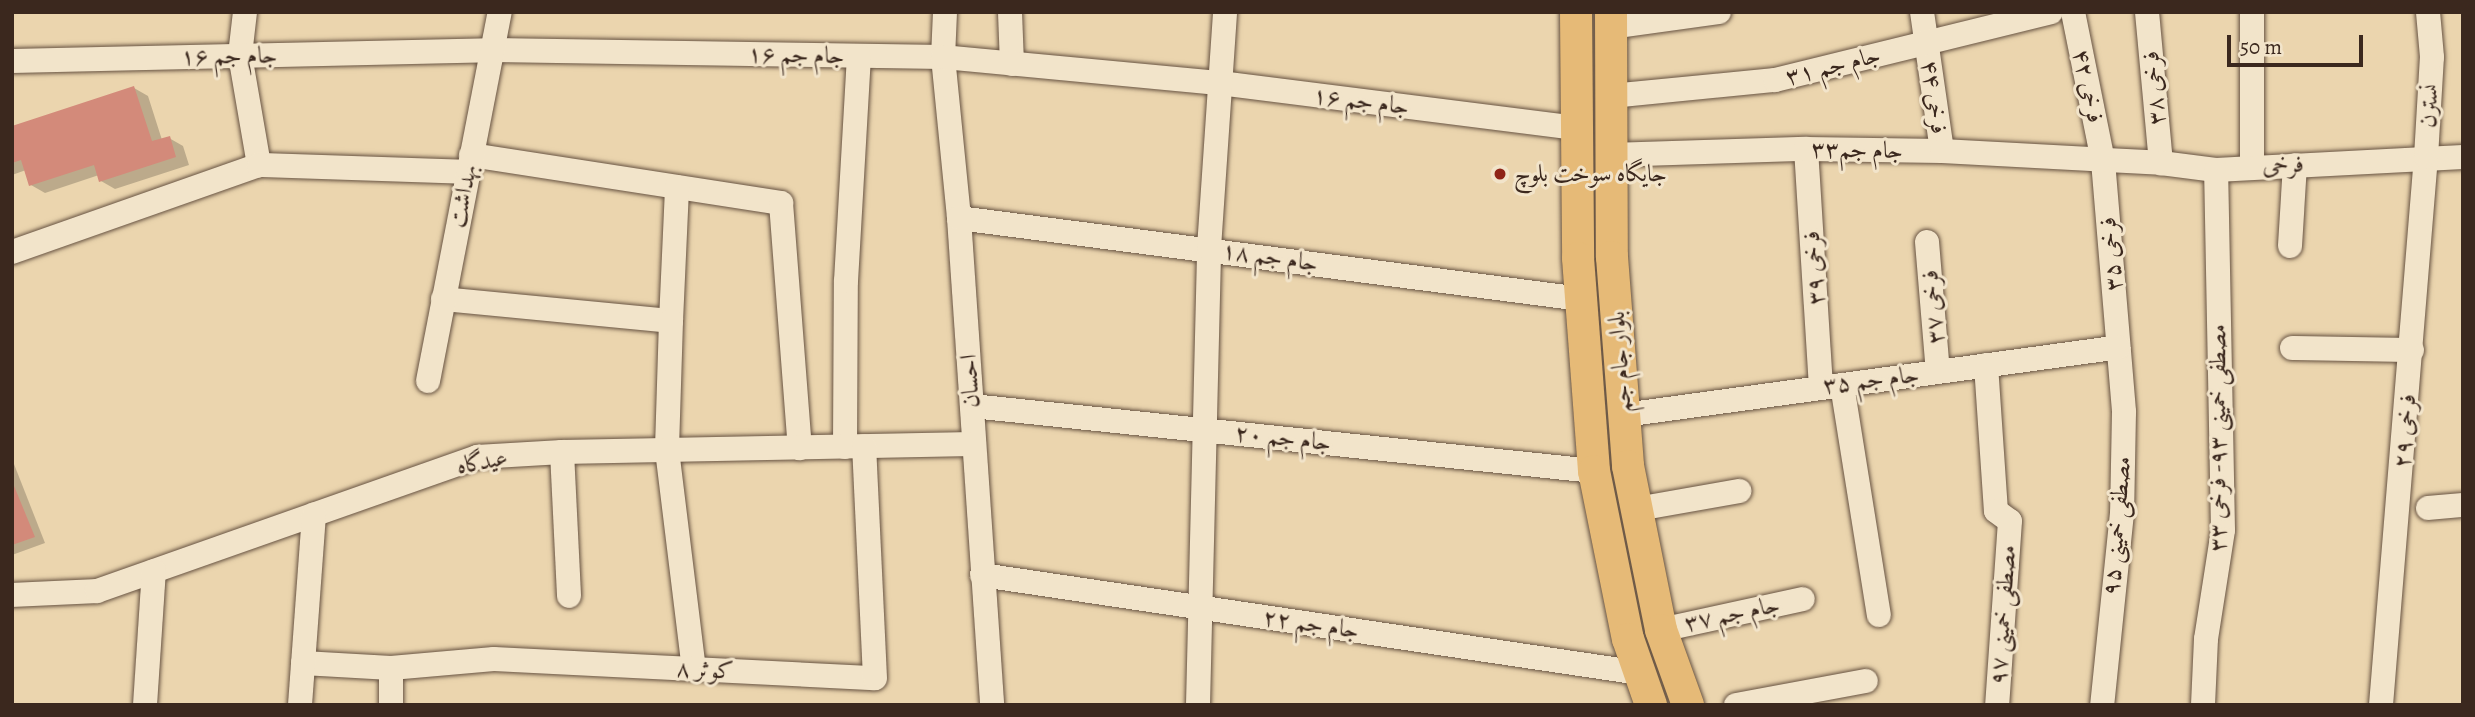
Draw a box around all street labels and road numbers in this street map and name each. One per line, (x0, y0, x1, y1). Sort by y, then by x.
street label: جام جم ۱۶ (747, 40, 845, 70)
street label: جام جم ۳۱ (1783, 40, 1883, 92)
street label: جام جم ۱۶ (180, 41, 278, 71)
street label: فرخی ۴۲ (2066, 47, 2110, 125)
street label: فرخی ۳۸ (2136, 50, 2172, 126)
street label: فرخی ۴۴ (1915, 58, 1953, 136)
street label: جام جم ۱۶ (1311, 81, 1411, 121)
street label: نسترن (2413, 83, 2445, 129)
street label: جام جم۳۳ (1811, 135, 1903, 165)
street label: فرخی (2262, 150, 2304, 180)
street label: بهداشت (443, 162, 483, 230)
street label: فرخی ۳۵ (2093, 216, 2129, 292)
street label: فرخی ۳۹ (1797, 230, 1831, 306)
street label: جام جم ۱۸ (1220, 236, 1320, 278)
street label: فرخی ۳۷ (1915, 269, 1951, 345)
street label: بلوار جام جم (1602, 310, 1638, 414)
street label: مصطفی خمینی ۹۳- فرخی ۳۳ (2204, 324, 2232, 552)
street label: احسان (954, 353, 986, 409)
street label: جام جم ۳۵ (1821, 360, 1921, 400)
street label: فرخی ۲۹ (2387, 393, 2423, 469)
street label: جام جم ۲۰ (1233, 419, 1333, 457)
street label: عیدگاه (454, 443, 510, 481)
street label: مصطفی خمینی ۹۵ (2097, 455, 2137, 597)
street label: مصطفی خمینی ۹۷ (1984, 544, 2022, 686)
street label: جام جم ۳۷ (1682, 590, 1782, 638)
street label: جام جم ۲۲ (1261, 603, 1361, 645)
street label: کوثر ۸ (676, 654, 734, 686)

